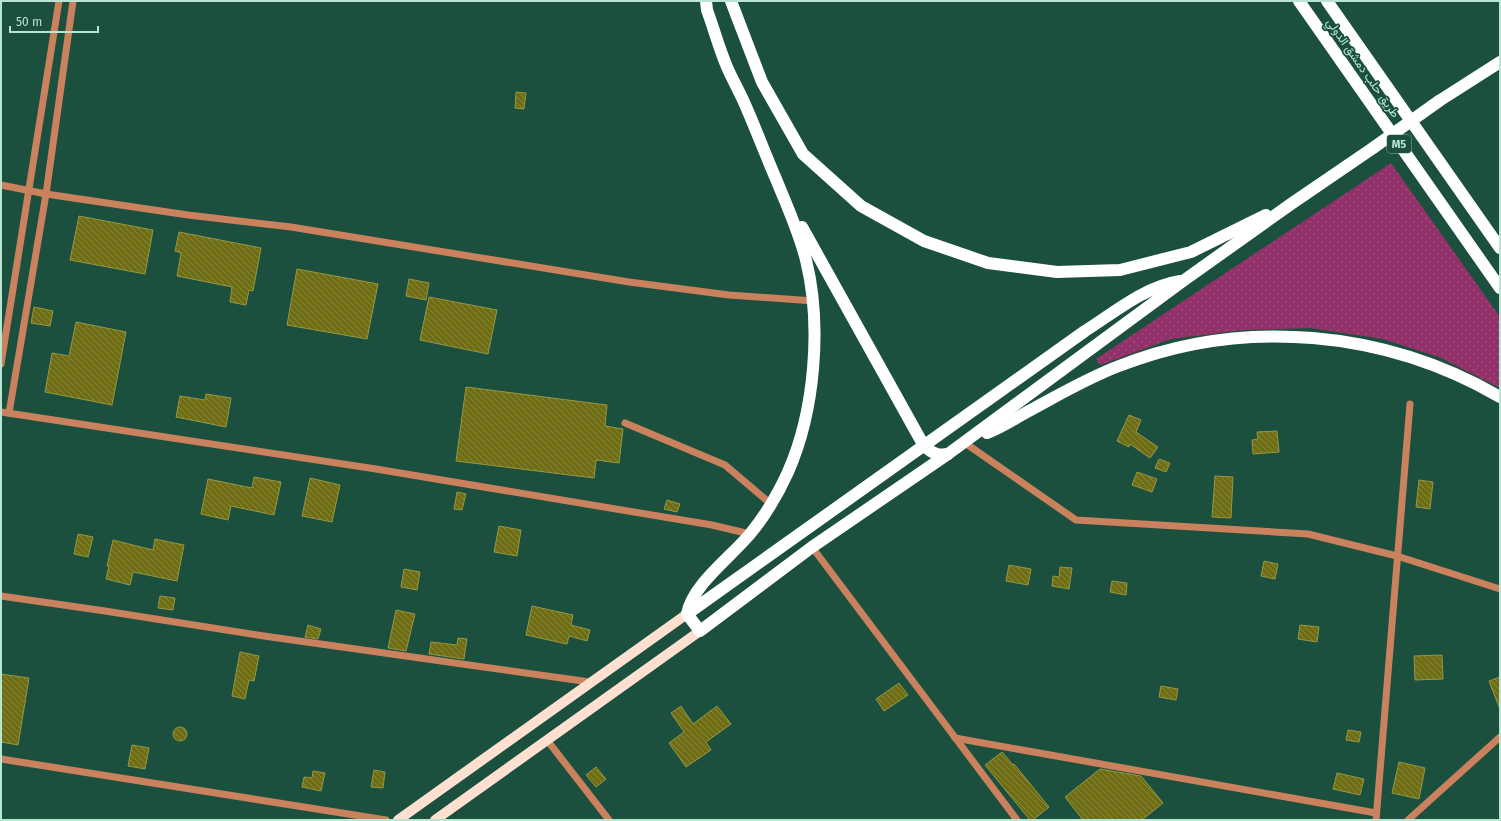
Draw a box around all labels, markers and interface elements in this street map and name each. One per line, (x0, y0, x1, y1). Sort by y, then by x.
scale bar (10, 8, 98, 34)
text: 50 m (16, 15, 42, 29)
street label: طريق حلب دمشق الدولي (1321, 16, 1403, 122)
road number: M5 (1387, 135, 1411, 153)

